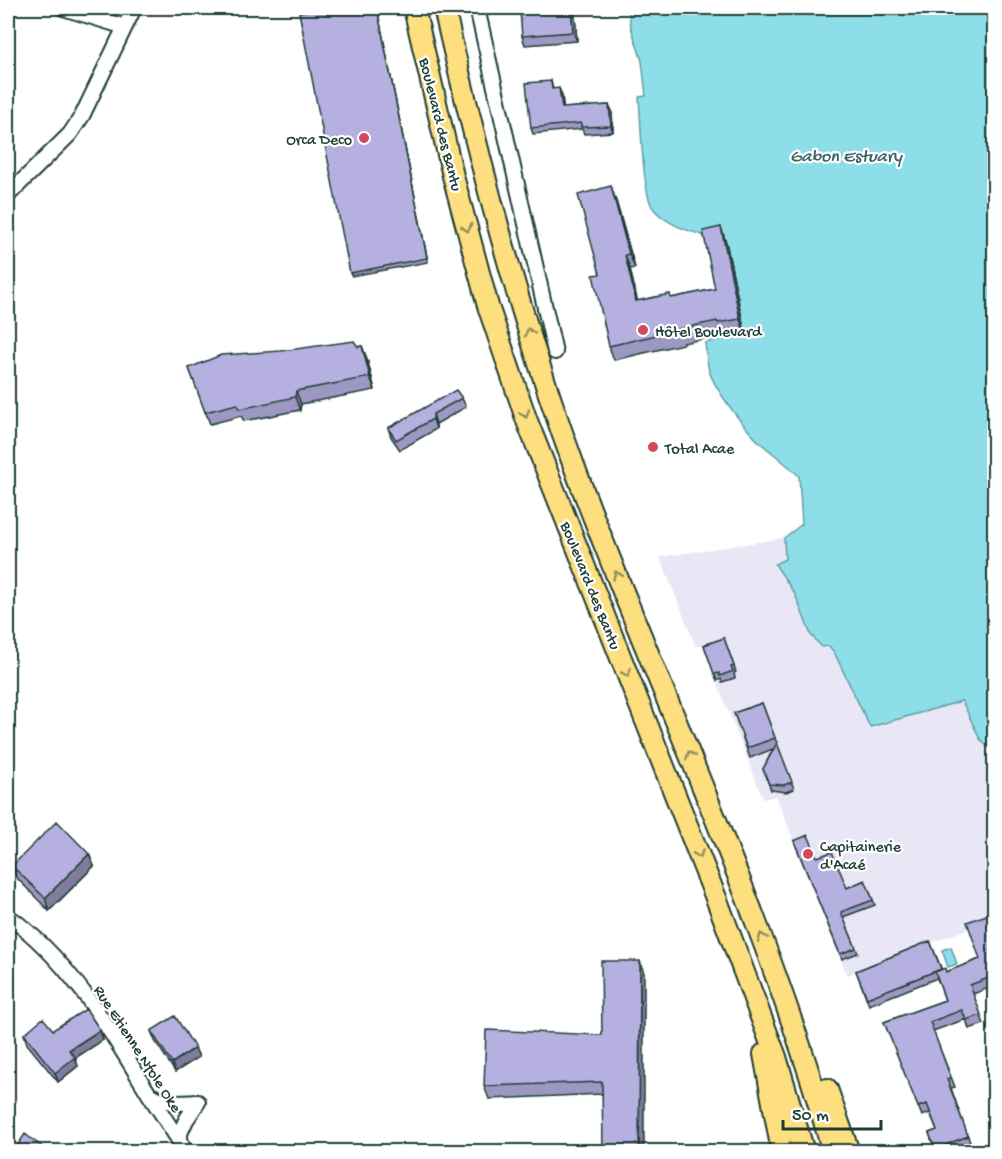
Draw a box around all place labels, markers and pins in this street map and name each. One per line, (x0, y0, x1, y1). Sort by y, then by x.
marker: Orca Deco (357, 131, 371, 145)
place label: Orca Deco (286, 132, 352, 151)
marker: Hôtel Boulevard (636, 323, 650, 337)
place label: Hôtel Boulevard (655, 324, 763, 343)
marker: Total Acae (646, 440, 660, 454)
place label: Total Acae (664, 441, 735, 460)
place label: Capitainerie d'Acaé (820, 839, 902, 876)
marker: Capitainerie d'Acaé (801, 847, 815, 861)

